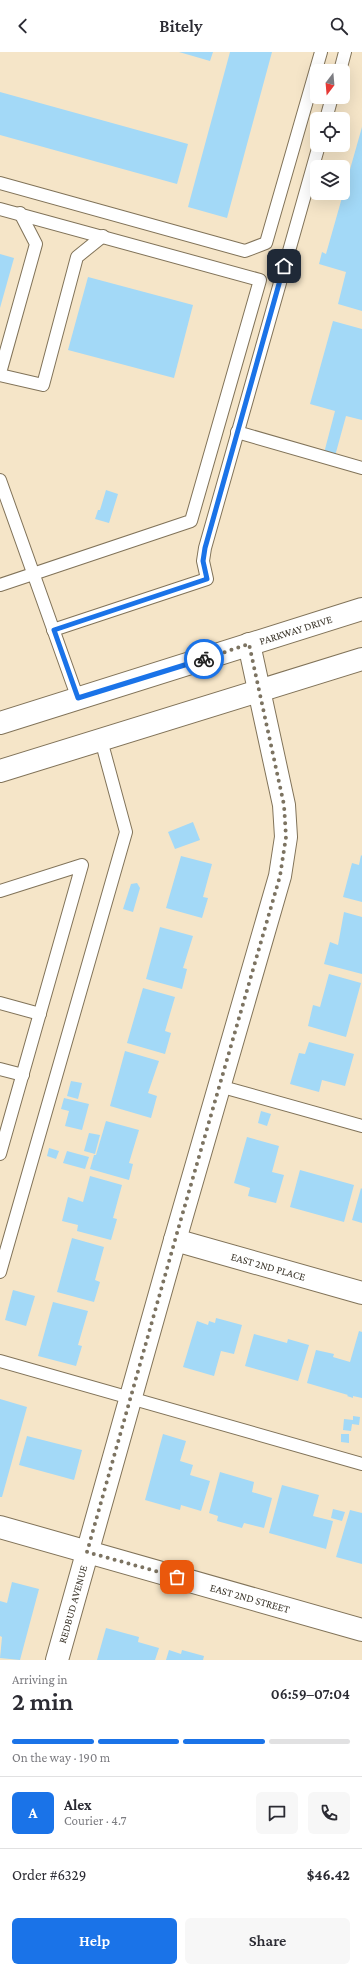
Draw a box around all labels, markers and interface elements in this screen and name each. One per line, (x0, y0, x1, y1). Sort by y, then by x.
icon: back (12, 15, 34, 37)
icon: search (328, 15, 350, 37)
text: Bitely (159, 16, 203, 36)
north arrow (310, 64, 350, 104)
map controls (310, 64, 350, 200)
button: locate (310, 112, 350, 152)
button: layers (310, 160, 350, 200)
pin (267, 249, 301, 283)
icon: home (273, 255, 295, 277)
street label: PARKWAY DRIVE (258, 613, 334, 647)
courier (184, 639, 224, 679)
icon: bike (193, 648, 215, 670)
street label: EAST 2ND PLACE (230, 1250, 307, 1283)
pin (160, 1560, 194, 1594)
street label: REDBUD AVENUE (56, 1564, 89, 1645)
icon: bag (166, 1566, 188, 1588)
street label: EAST 2ND STREET (209, 1581, 291, 1615)
text: Arriving in (12, 1672, 68, 1687)
text: 06:59–07:04 (271, 1686, 350, 1702)
text: 2 min (12, 1687, 73, 1716)
text: On the way · 190 m (12, 1750, 110, 1765)
button: chat (256, 1792, 298, 1834)
button: phone (308, 1792, 350, 1834)
text: Alex (64, 1797, 92, 1813)
text: A (29, 1805, 37, 1821)
text: Courier · 4.7 (64, 1813, 127, 1828)
text: Order #6329 (12, 1867, 86, 1883)
text: $46.42 (307, 1867, 350, 1883)
button: Help (12, 1918, 177, 1964)
button: Share (185, 1918, 350, 1964)

